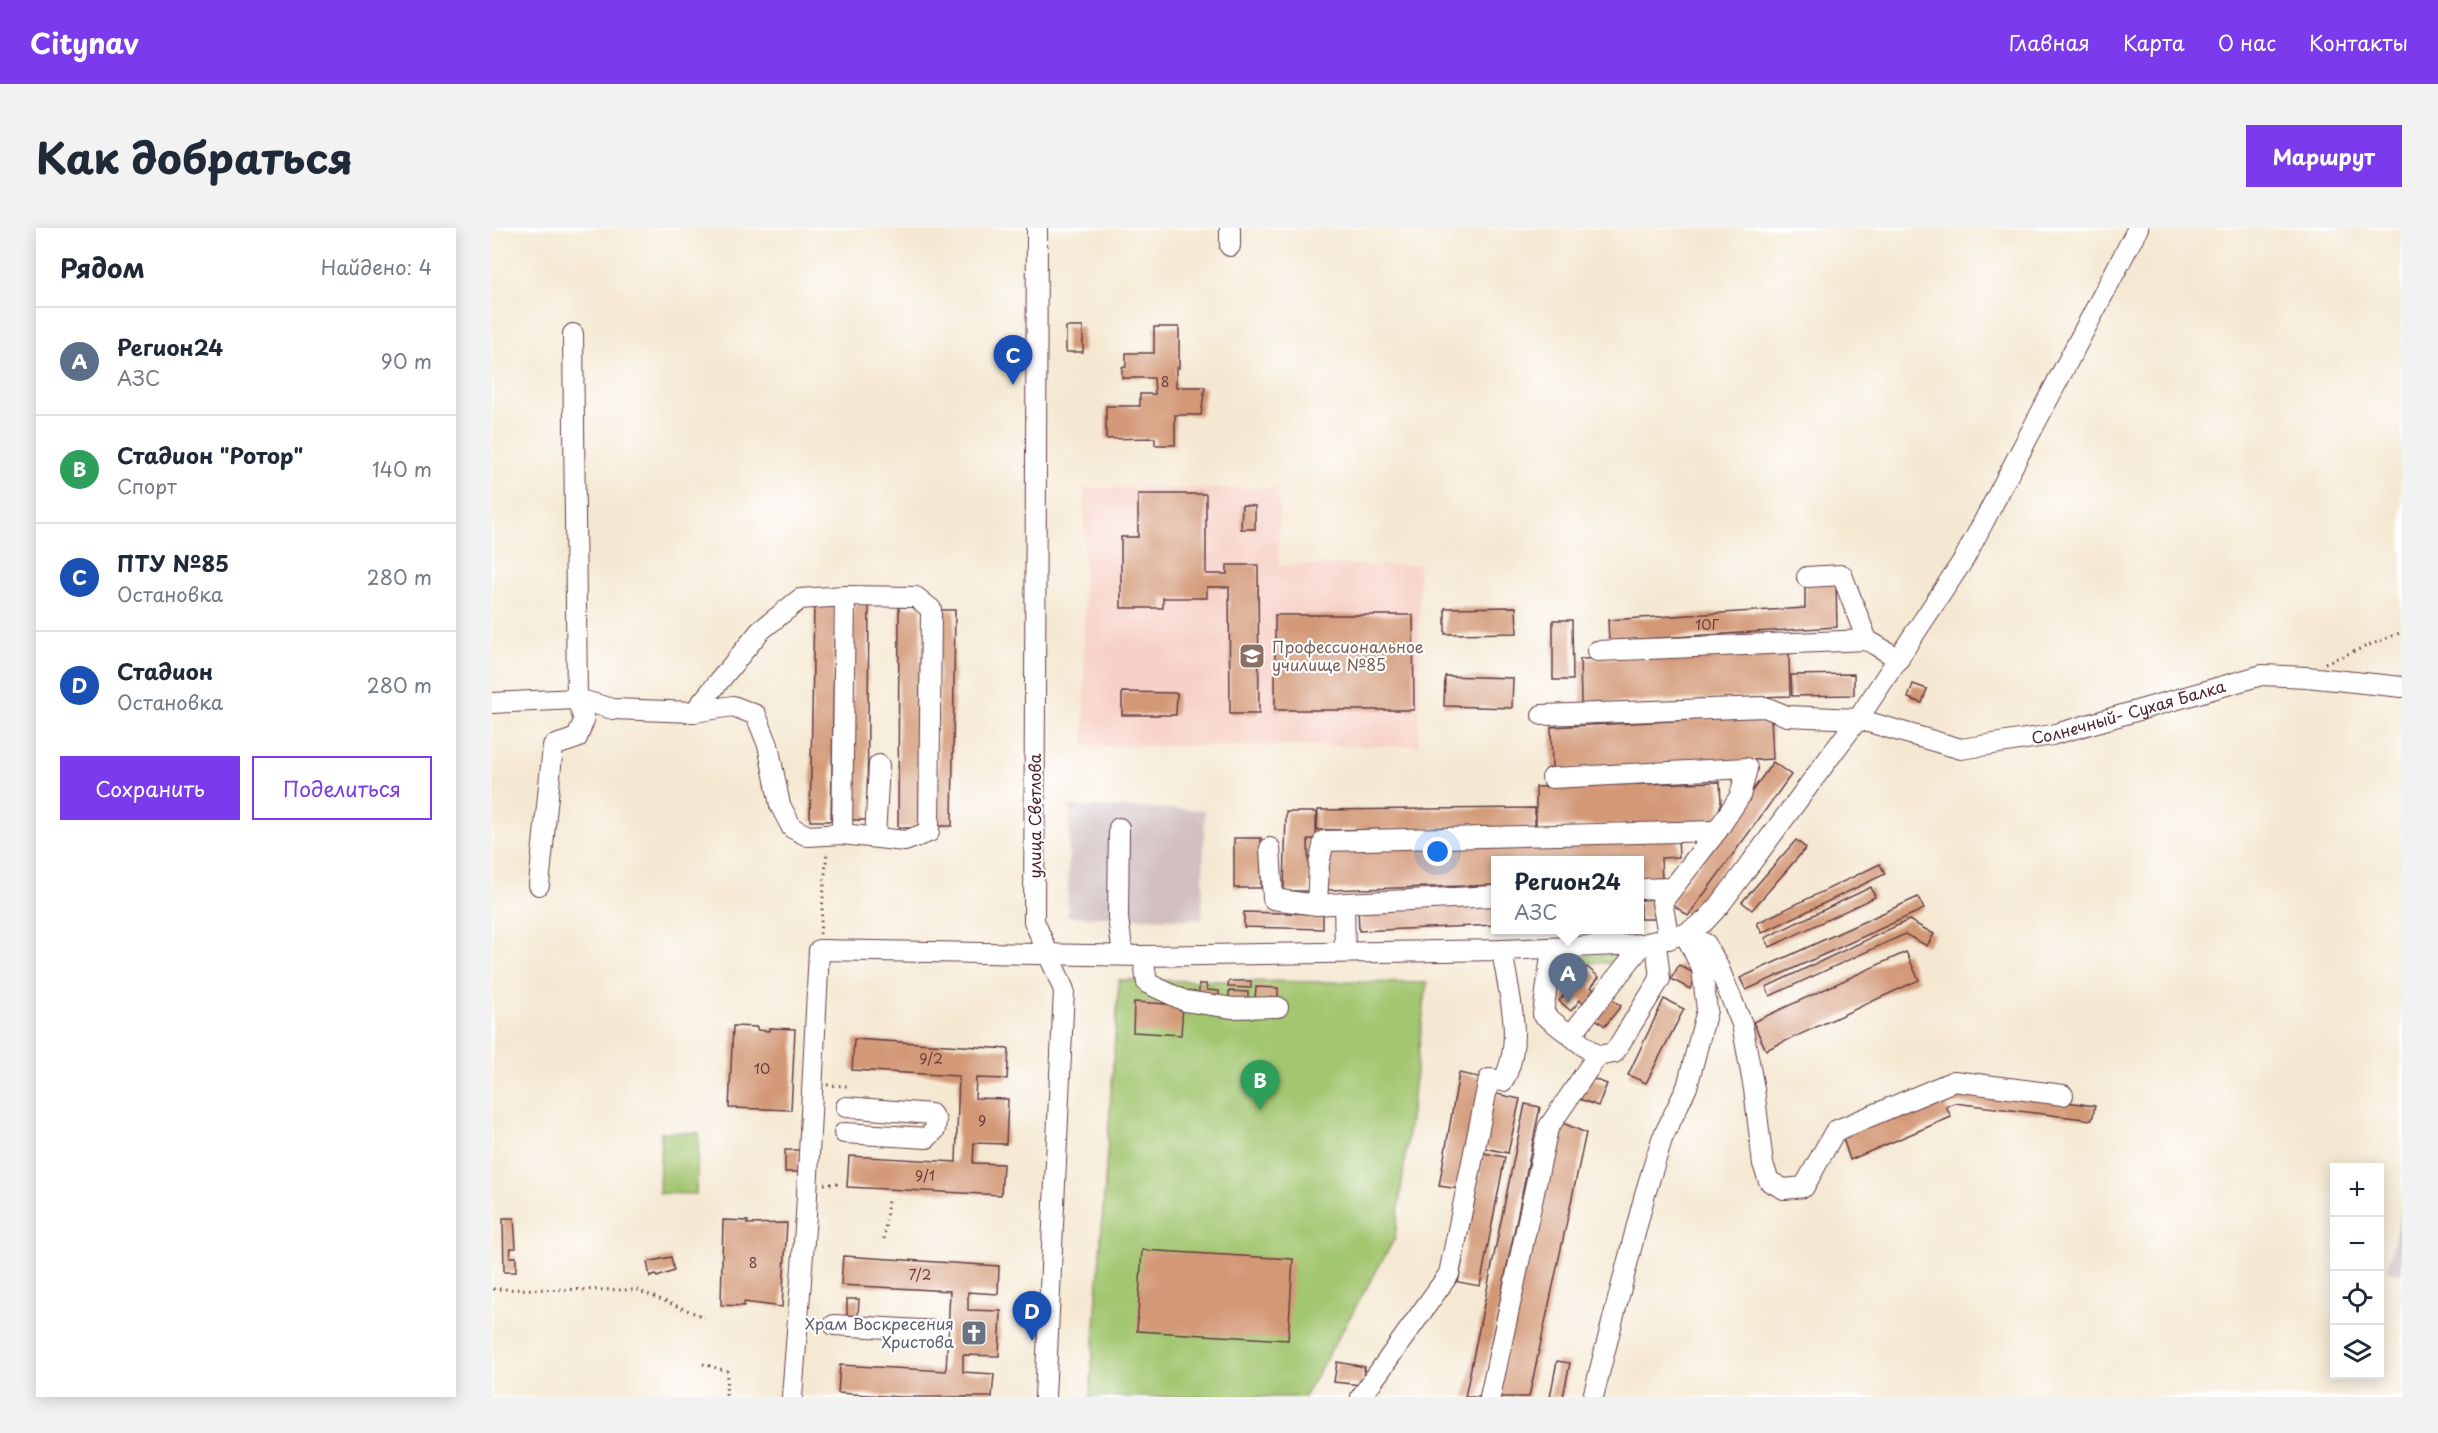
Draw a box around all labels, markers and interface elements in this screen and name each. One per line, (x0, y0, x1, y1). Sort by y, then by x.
text: Citynav (30, 21, 139, 64)
text: Главная (2009, 26, 2090, 58)
text: Карта (2123, 26, 2185, 58)
text: О нас (2218, 26, 2276, 58)
text: Контакты (2309, 26, 2408, 58)
text: Как добраться (36, 125, 353, 188)
button: Маршрут (2246, 125, 2402, 187)
text: Рядом (60, 248, 145, 287)
text: Найдено: 4 (321, 252, 432, 282)
text: Регион24 (117, 330, 223, 363)
pin: C (994, 336, 1032, 385)
text: A (72, 346, 87, 376)
text: 90 m (381, 346, 432, 376)
text: АЗС (117, 363, 160, 393)
house number: 8 (1161, 371, 1169, 392)
text: Стадион "Ротор" (117, 438, 303, 471)
text: B (73, 454, 86, 484)
text: 140 m (372, 454, 432, 484)
text: Спорт (117, 471, 177, 501)
text: ПТУ №85 (117, 546, 229, 579)
text: C (72, 562, 87, 592)
text: 280 m (367, 562, 432, 592)
text: Остановка (117, 579, 223, 609)
house number: 10Г (1695, 614, 1719, 635)
place label: Профессиональное училище №85 (1272, 634, 1424, 676)
school or university icon: Профессиональное училище №85 (1237, 641, 1267, 671)
text: Стадион (117, 654, 213, 687)
text: D (72, 670, 87, 700)
text: 280 m (367, 670, 432, 700)
street label: Солнечный- Сухая Балка (2030, 673, 2228, 749)
text: Остановка (117, 687, 223, 717)
street label: улица Светлова (1022, 753, 1046, 879)
button: Сохранить (60, 756, 240, 820)
button: Поделиться (252, 756, 432, 820)
your location (1423, 837, 1452, 866)
popup (1491, 856, 1644, 934)
text: Регион24 (1514, 864, 1621, 897)
text: АЗС (1514, 897, 1558, 927)
pin: A (1548, 954, 1588, 1003)
house number: 9/2 (919, 1048, 943, 1069)
house number: 10 (754, 1058, 770, 1079)
pin: B (1240, 1060, 1280, 1110)
house number: 9 (978, 1110, 986, 1131)
map controls (2330, 1163, 2384, 1379)
button: + (2330, 1163, 2384, 1217)
house number: 9/1 (915, 1165, 935, 1186)
button: − (2330, 1217, 2384, 1271)
house number: 8 (749, 1252, 757, 1273)
house number: 7/2 (909, 1264, 931, 1285)
button: locate (2330, 1271, 2384, 1325)
pin: D (1012, 1292, 1052, 1341)
place label: Храм Воскресения Христова (805, 1311, 954, 1353)
church icon: Храм Воскресения Христова (959, 1318, 989, 1348)
button: layers (2330, 1325, 2384, 1379)

